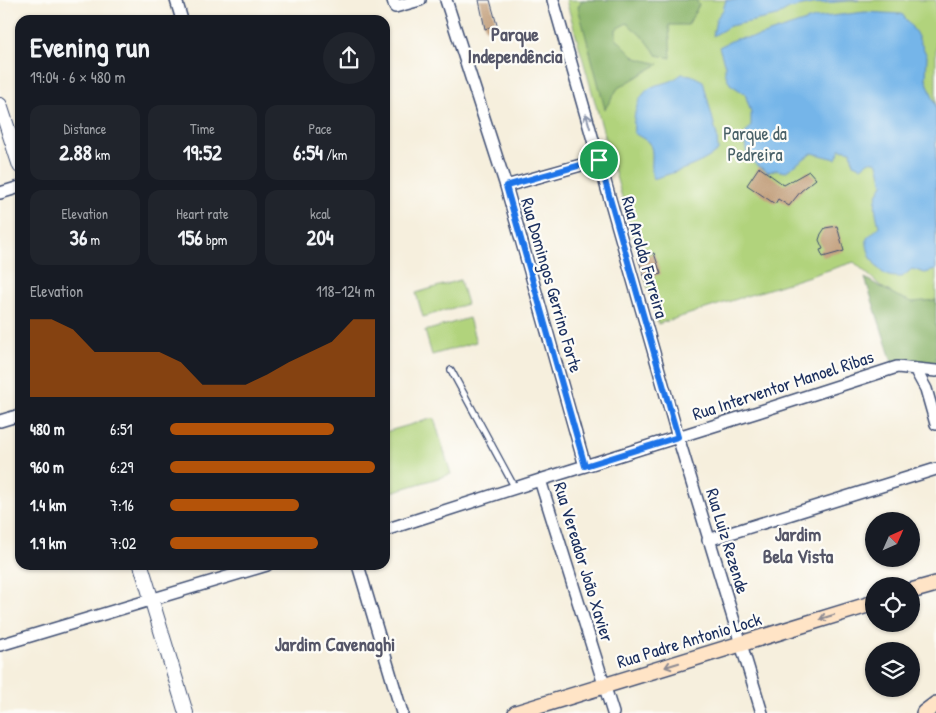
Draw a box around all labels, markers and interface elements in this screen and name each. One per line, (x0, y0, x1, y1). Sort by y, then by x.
district label: Parque Independência (468, 21, 563, 70)
text: Evening run (30, 28, 150, 66)
button: share (323, 32, 375, 84)
text: 19:04 · 6 × 480 m (30, 66, 125, 88)
one-way arrow (582, 113, 592, 129)
text: Distance (63, 119, 106, 138)
text: Time (190, 119, 215, 138)
text: Pace (309, 119, 332, 138)
park label: Parque da Pedreira (723, 121, 787, 167)
text: 2.88 (59, 138, 92, 167)
text: 19:52 (183, 138, 222, 167)
text: 6:54 (293, 138, 323, 167)
pin (578, 139, 620, 181)
text: km (92, 145, 110, 164)
text: /km (323, 145, 347, 164)
icon: arrive (585, 146, 613, 174)
street label: Rua Aroldo Ferreira (616, 193, 674, 321)
street label: Rua Domingos Gerrino Forte (515, 195, 589, 375)
text: Elevation (62, 204, 108, 223)
text: Heart rate (176, 204, 229, 223)
text: kcal (310, 204, 330, 223)
text: 36 (70, 223, 87, 252)
text: 156 (178, 223, 203, 252)
text: 204 (307, 223, 334, 252)
text: m (87, 230, 100, 249)
text: bpm (203, 230, 227, 249)
text: Elevation (30, 280, 83, 302)
text: 118–124 m (316, 280, 375, 302)
street label: Rua Interventor Manoel Ribas (689, 344, 877, 426)
text: 480 m (30, 418, 65, 440)
text: 6:51 (110, 418, 133, 440)
text: 960 m (30, 456, 64, 478)
text: 6:29 (110, 456, 133, 478)
street label: Rua Vereador João Xavier (548, 479, 620, 645)
street label: Rua Luiz Rezende (700, 485, 756, 597)
text: 1.4 km (30, 494, 66, 516)
text: 7:16 (110, 494, 134, 516)
north arrow (865, 512, 920, 568)
map controls (865, 512, 920, 697)
district label: Jardim Bela Vista (763, 521, 834, 569)
text: 1.9 km (30, 532, 66, 554)
text: 7:02 (110, 532, 136, 554)
button: locate (865, 577, 920, 632)
street label: Rua Padre Antonio Lock (614, 606, 765, 674)
one-way arrow (820, 613, 836, 623)
district label: Jardim Cavenaghi (275, 631, 395, 658)
button: layers (865, 642, 920, 697)
one-way arrow (664, 661, 680, 671)

